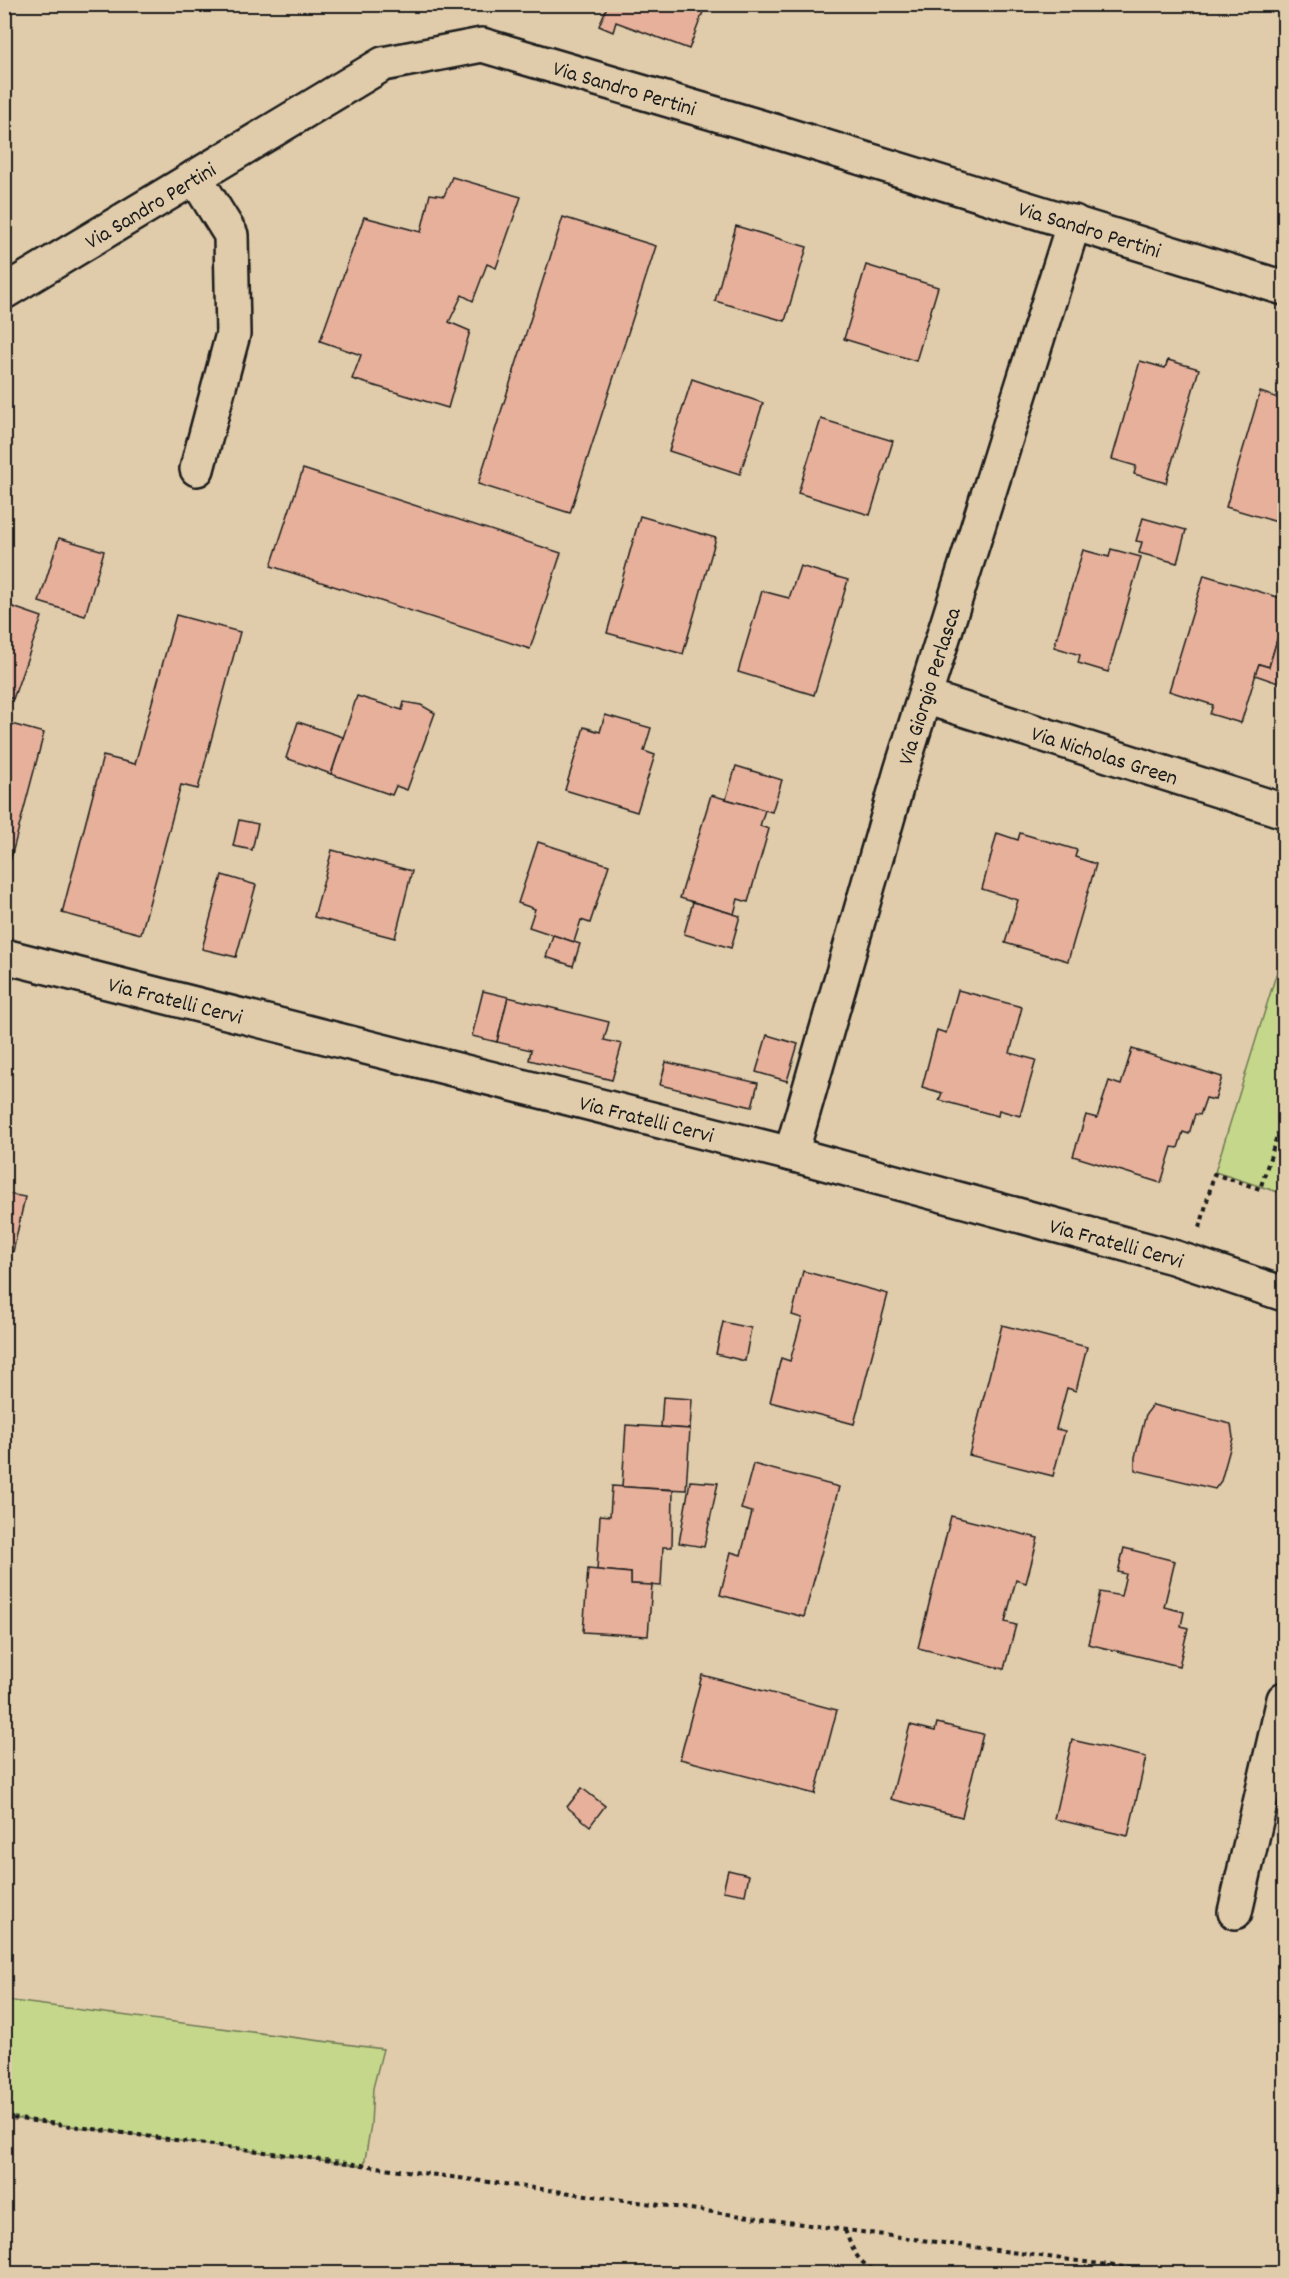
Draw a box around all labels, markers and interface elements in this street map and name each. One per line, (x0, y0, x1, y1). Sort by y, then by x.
street label: Via Sandro Pertini (549, 55, 699, 126)
street label: Via Sandro Pertini (80, 156, 223, 259)
street label: Via Sandro Pertini (1014, 195, 1164, 268)
street label: Via Giorgio Perlasca (892, 603, 971, 769)
street label: Via Nicholas Green (1027, 720, 1181, 795)
street label: Via Fratelli Cervi (104, 971, 245, 1034)
street label: Via Fratelli Cervi (576, 1089, 717, 1153)
street label: Via Fratelli Cervi (1045, 1212, 1187, 1278)

